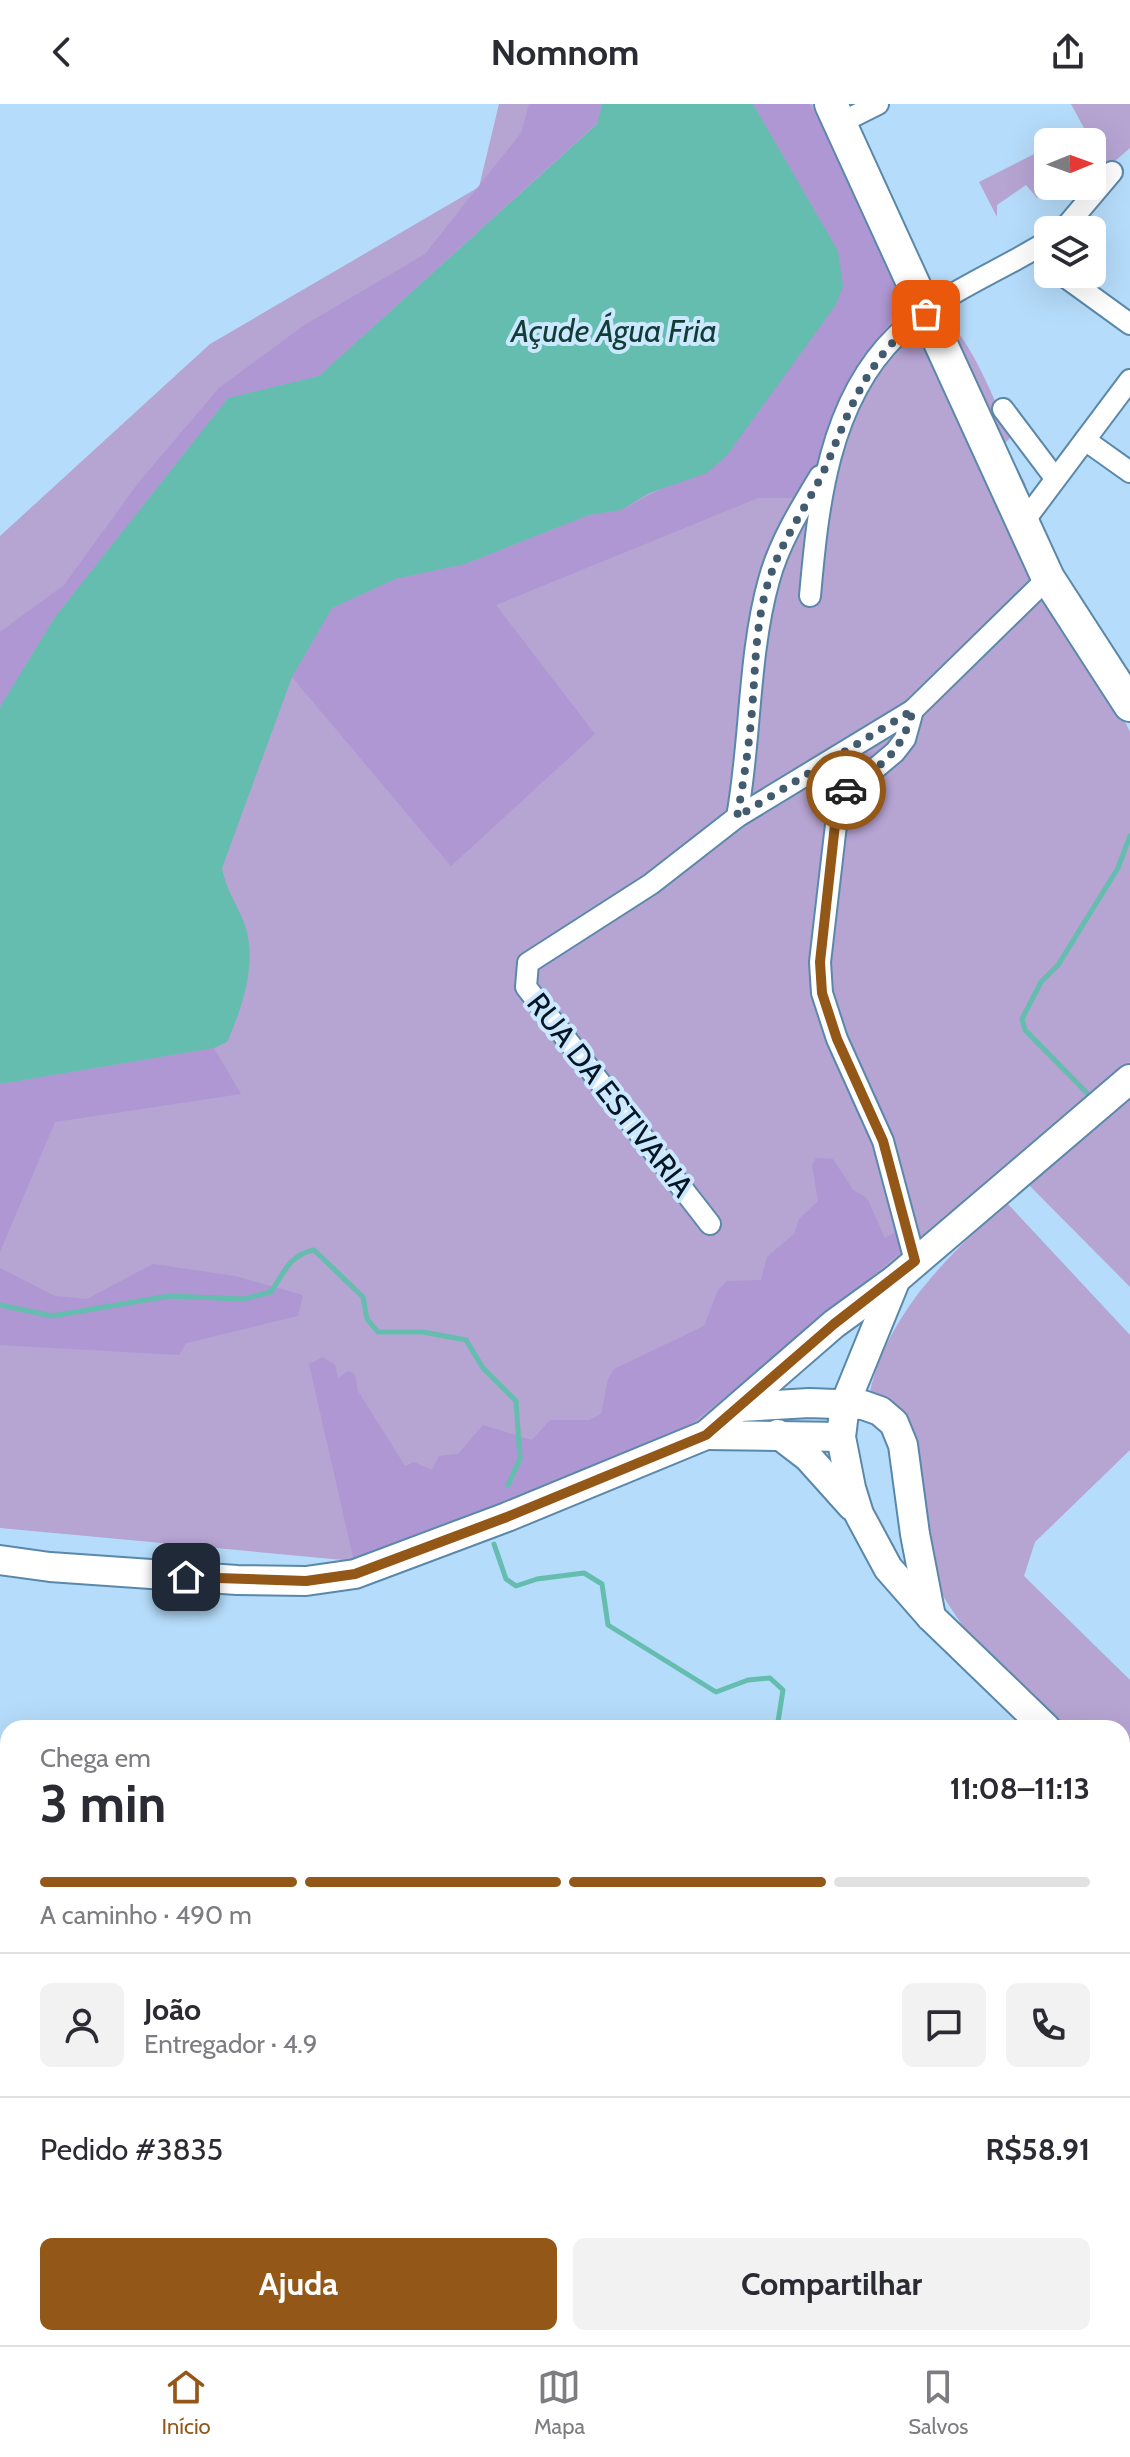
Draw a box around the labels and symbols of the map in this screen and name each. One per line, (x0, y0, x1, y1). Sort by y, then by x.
north arrow (1034, 128, 1106, 200)
pin (892, 280, 960, 348)
water label: Açude Água Fria (509, 311, 717, 350)
courier (806, 750, 886, 830)
street label: RUA DA ESTIVARIA (519, 985, 702, 1204)
pin (152, 1543, 220, 1611)

